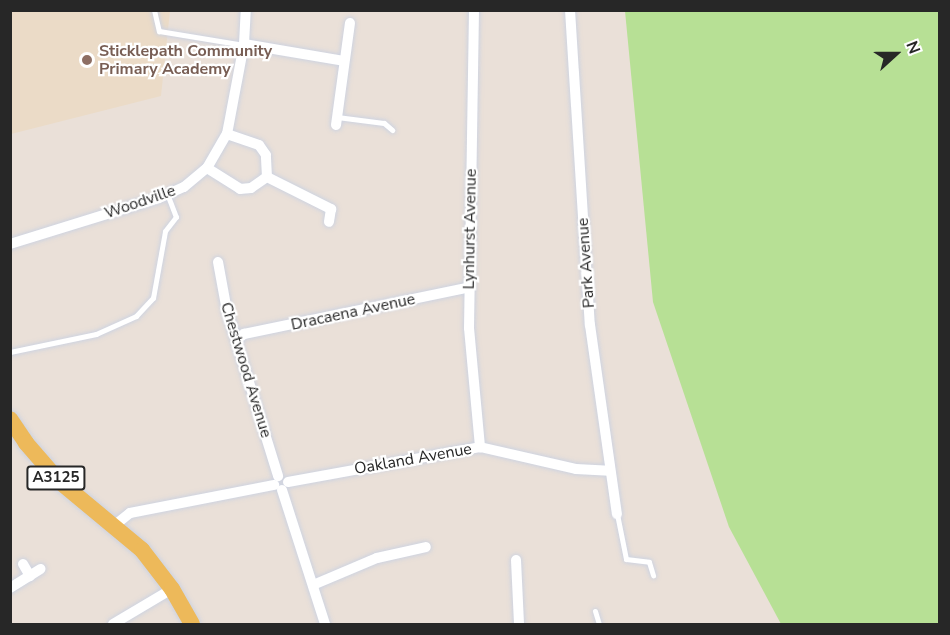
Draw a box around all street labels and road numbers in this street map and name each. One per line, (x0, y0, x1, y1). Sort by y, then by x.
street label: Lynhurst Avenue (459, 168, 481, 290)
street label: Woodville (102, 181, 178, 223)
street label: Park Avenue (573, 217, 599, 309)
street label: Dracaena Avenue (289, 289, 417, 335)
street label: Chestwood Avenue (216, 300, 276, 440)
street label: Oakland Avenue (353, 439, 473, 479)
road number: A3125 (26, 466, 86, 490)

